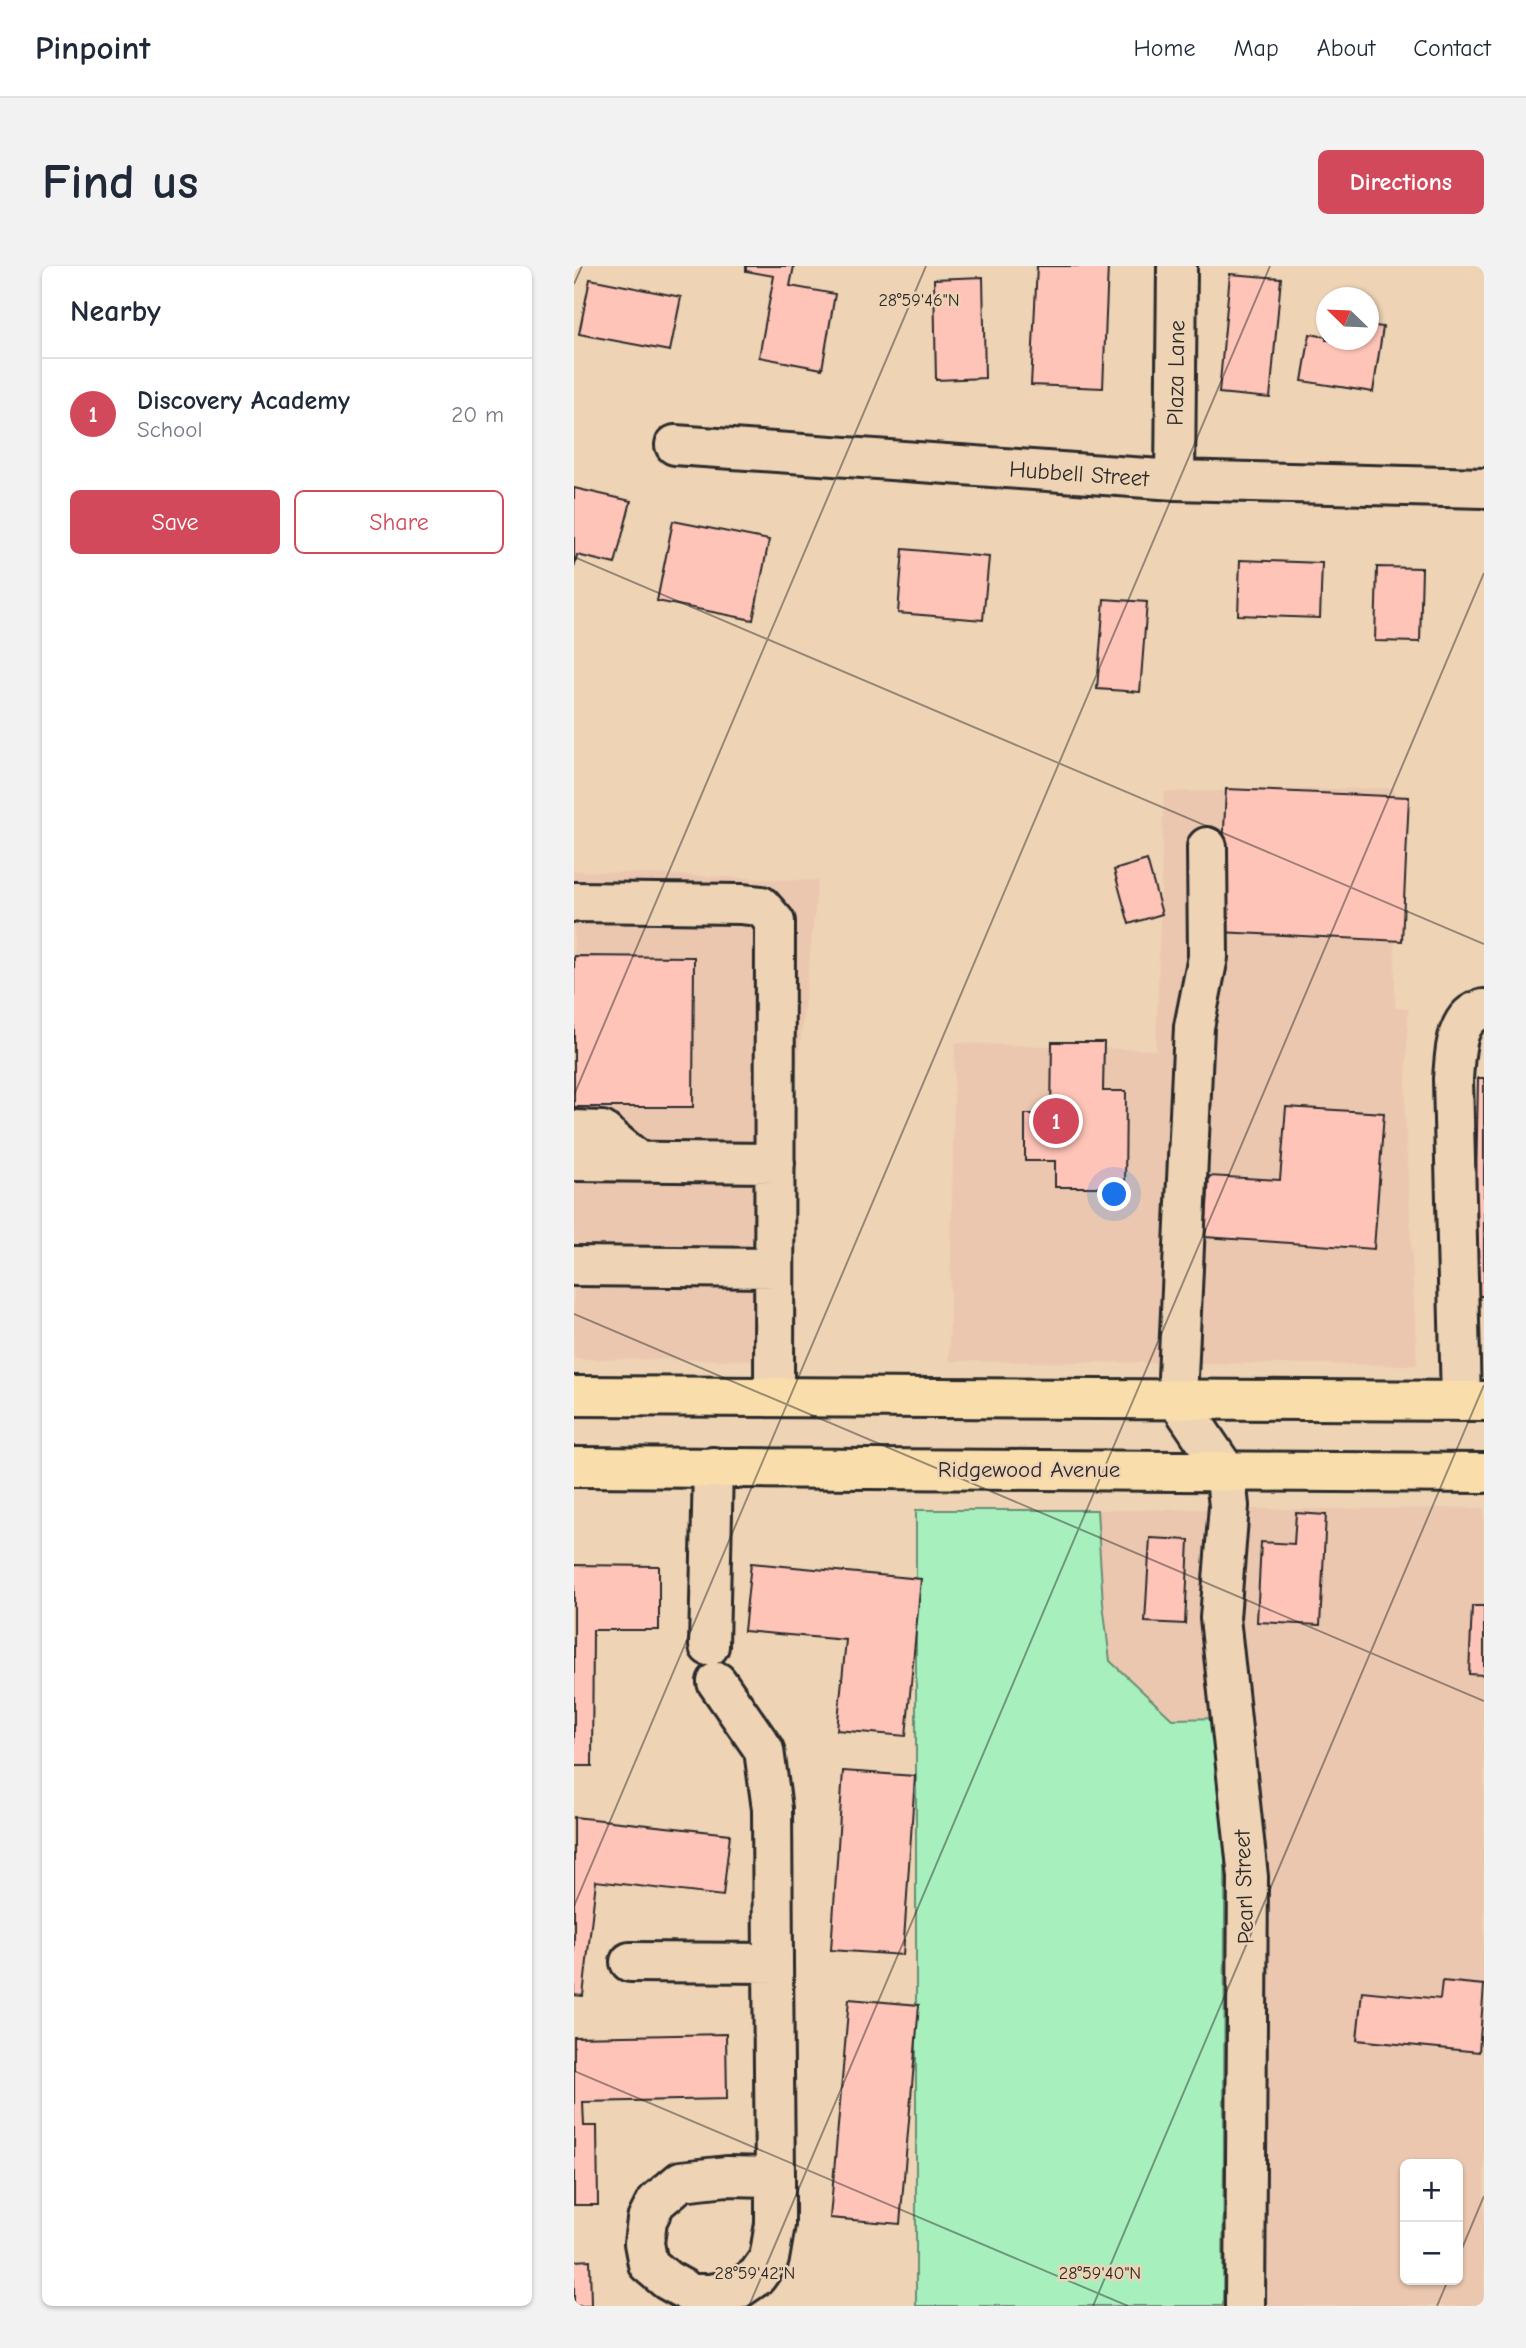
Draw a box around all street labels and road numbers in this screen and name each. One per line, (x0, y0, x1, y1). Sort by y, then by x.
street label: Plaza Lane (1162, 320, 1190, 426)
street label: Hubbell Street (1008, 456, 1151, 492)
street label: Ridgewood Avenue (938, 1456, 1120, 1483)
street label: Pearl Street (1228, 1828, 1259, 1945)

